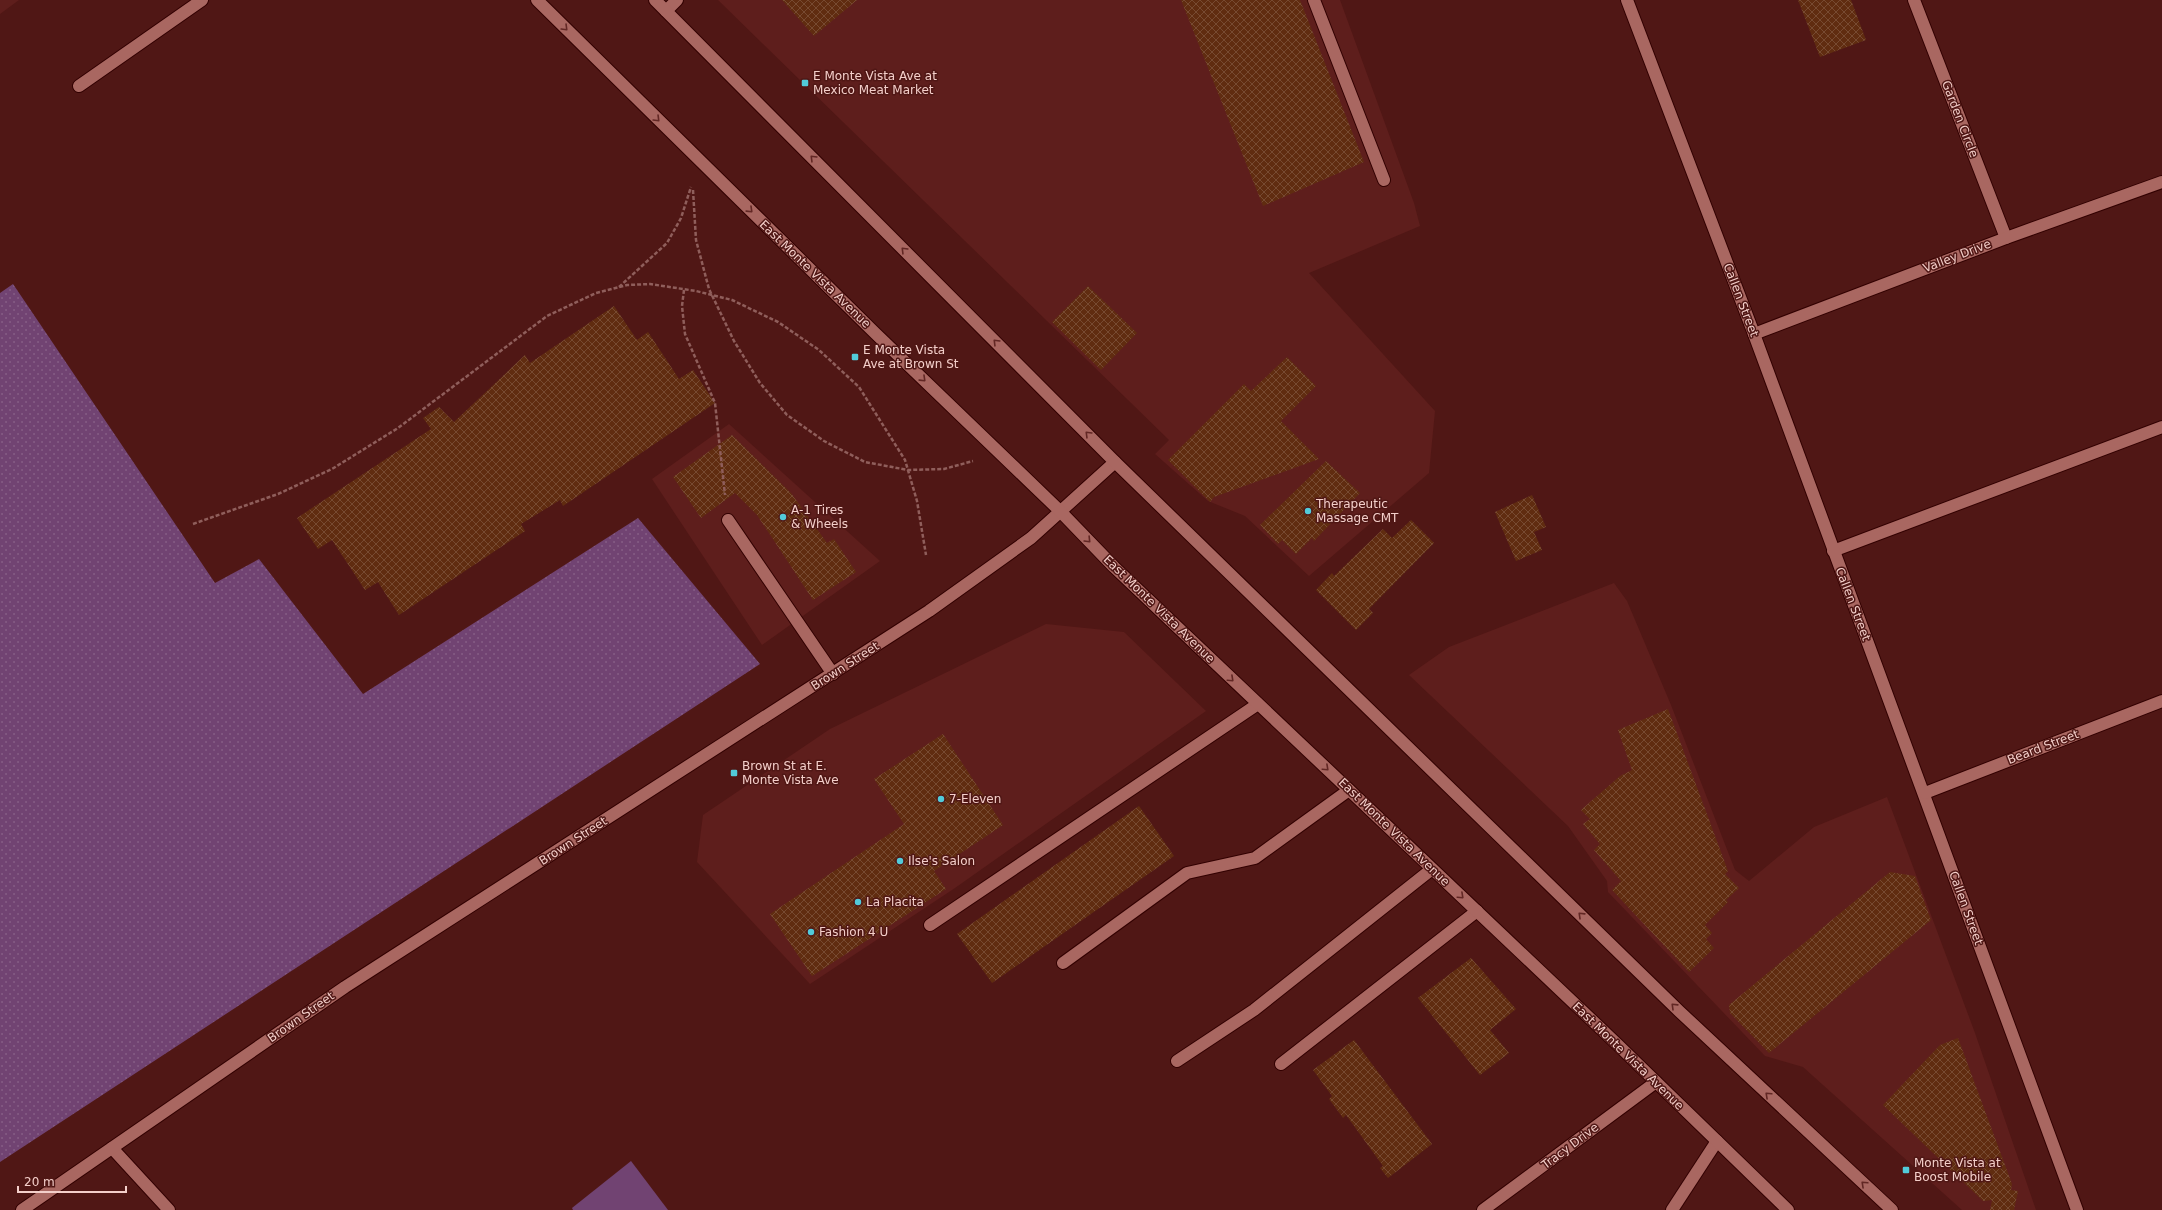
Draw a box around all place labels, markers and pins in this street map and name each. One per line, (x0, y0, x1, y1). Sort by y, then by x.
place label: E Monte Vista Ave at Mexico Meat Market (813, 69, 937, 97)
marker: E Monte Vista Ave at Mexico Meat Market (800, 78, 810, 88)
place label: E Monte Vista Ave at Brown St (863, 343, 959, 371)
marker: E Monte Vista Ave at Brown St (850, 352, 860, 362)
place label: Therapeutic Massage CMT (1315, 497, 1399, 525)
place label: A-1 Tires & Wheels (791, 503, 848, 531)
marker: Therapeutic Massage CMT (1303, 506, 1313, 516)
marker: A-1 Tires & Wheels (778, 512, 788, 522)
place label: Brown St at E. Monte Vista Ave (742, 759, 839, 787)
marker: Brown St at E. Monte Vista Ave (729, 768, 739, 778)
place label: 7-Eleven (949, 792, 1001, 806)
marker: 7-Eleven (936, 794, 946, 804)
place label: Ilse's Salon (908, 854, 975, 868)
marker: Ilse's Salon (895, 856, 905, 866)
place label: La Placita (866, 895, 924, 909)
marker: La Placita (853, 897, 863, 907)
place label: Fashion 4 U (819, 925, 888, 939)
marker: Fashion 4 U (806, 927, 816, 937)
place label: Monte Vista at Boost Mobile (1914, 1156, 2001, 1184)
marker: Monte Vista at Boost Mobile (1901, 1165, 1911, 1175)

